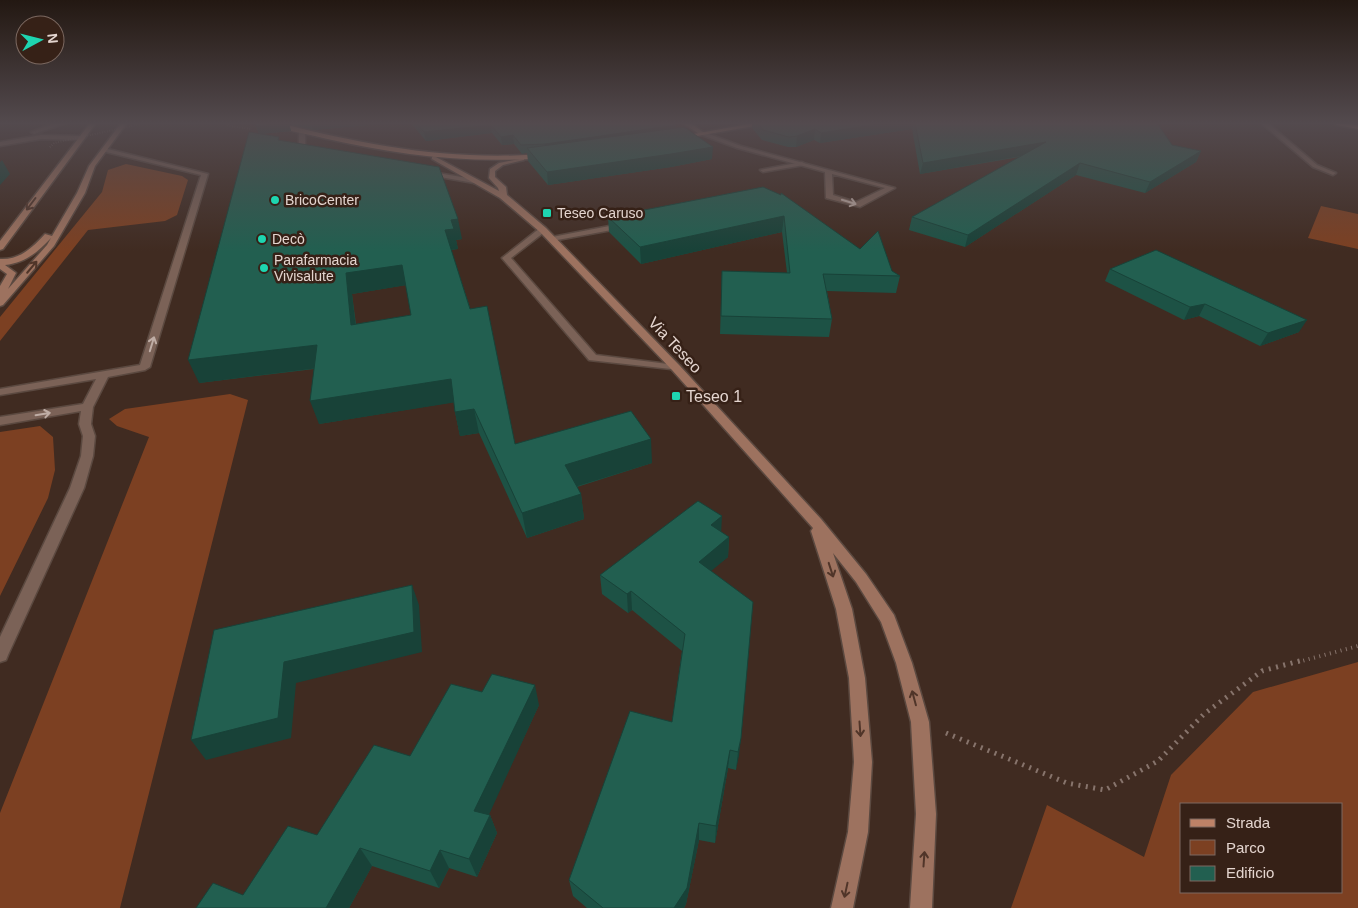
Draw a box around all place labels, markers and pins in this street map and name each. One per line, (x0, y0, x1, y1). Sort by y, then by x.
place label: BricoCenter (285, 192, 359, 208)
marker: BricoCenter (269, 194, 281, 206)
place label: Teseo Caruso (557, 205, 644, 221)
marker: Teseo Caruso (541, 207, 553, 219)
place label: Decò (272, 231, 305, 247)
marker: Decò (256, 233, 268, 245)
place label: Parafarmacia Vivisalute (274, 252, 357, 284)
marker: Parafarmacia Vivisalute (258, 262, 270, 274)
place label: Teseo 1 (686, 388, 742, 405)
marker: Teseo 1 (670, 390, 682, 402)

